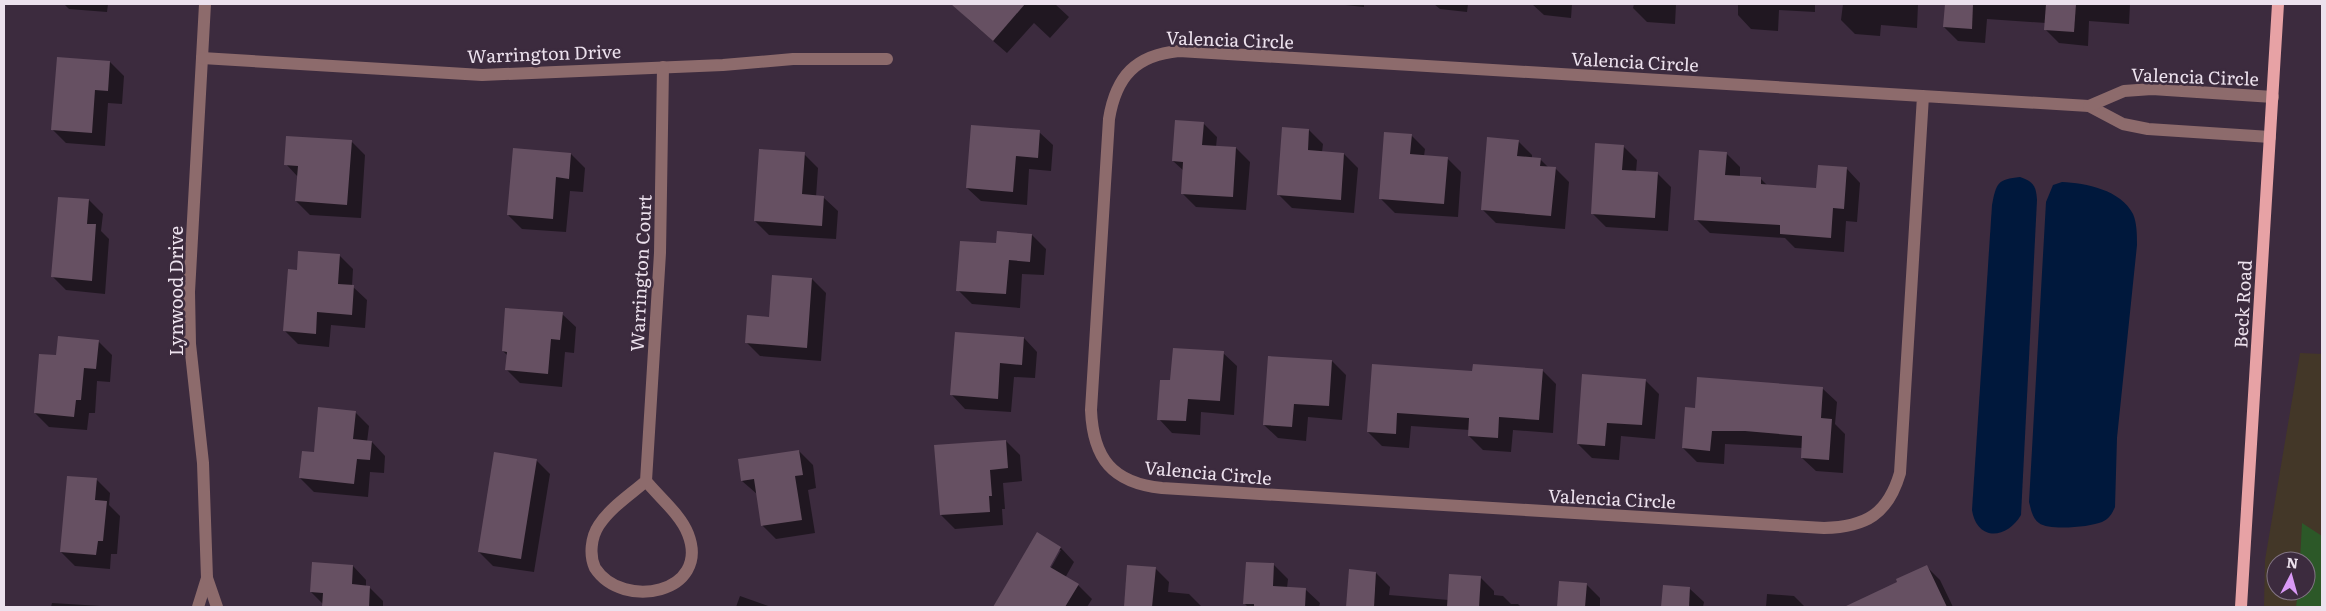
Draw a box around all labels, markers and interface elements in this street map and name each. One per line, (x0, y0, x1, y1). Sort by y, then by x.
street label: Valencia Circle (1166, 23, 1294, 55)
street label: Warrington Drive (466, 37, 622, 69)
street label: Valencia Circle (1570, 44, 1700, 78)
street label: Valencia Circle (2131, 60, 2259, 92)
street label: Warrington Court (622, 193, 658, 352)
street label: Lynwood Drive (162, 226, 189, 356)
street label: Beck Road (2226, 259, 2258, 349)
street label: Valencia Circle (1143, 453, 1273, 491)
street label: Valencia Circle (1547, 481, 1677, 515)
north arrow (2266, 551, 2316, 601)
text: N (2286, 552, 2300, 573)

